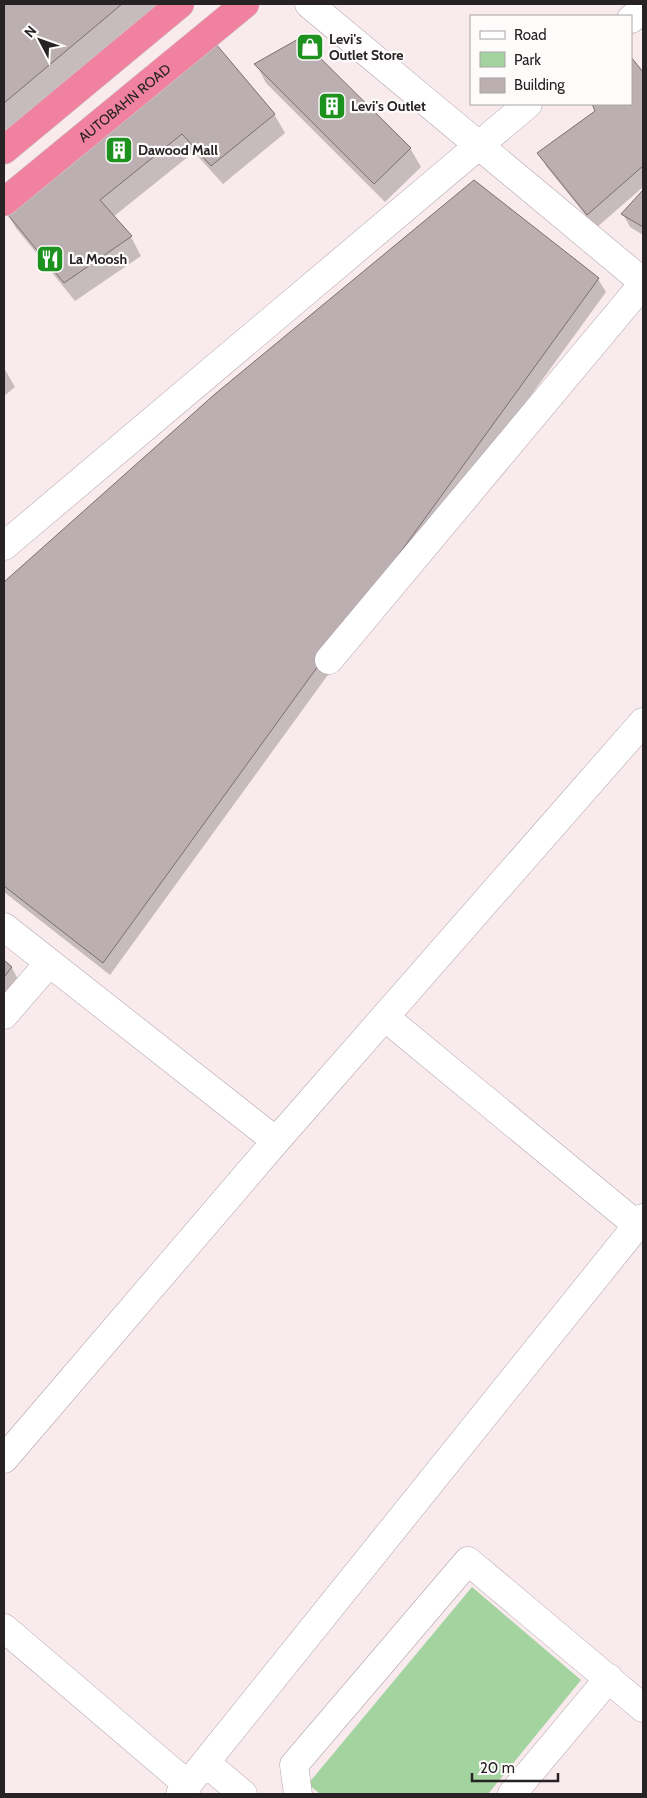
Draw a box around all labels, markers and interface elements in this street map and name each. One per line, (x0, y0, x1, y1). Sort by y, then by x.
north arrow (15, 15, 65, 65)
legend (470, 15, 632, 105)
text: N (20, 22, 40, 41)
text: Road (514, 26, 547, 44)
place label: Levi's Outlet Store (329, 30, 403, 64)
shop icon: Levi's Outlet Store (295, 32, 325, 62)
text: Park (514, 51, 541, 69)
street label: AUTOBAHN ROAD (75, 60, 174, 146)
text: Building (514, 76, 565, 94)
building icon: Levi's Outlet (317, 91, 347, 121)
place label: Levi's Outlet (351, 97, 426, 115)
building icon: Dawood Mall (104, 135, 134, 165)
place label: Dawood Mall (138, 141, 218, 159)
restaurant icon: La Moosh (35, 244, 65, 274)
place label: La Moosh (69, 250, 127, 268)
scale bar (472, 1750, 558, 1782)
text: 20 m (480, 1759, 515, 1777)

